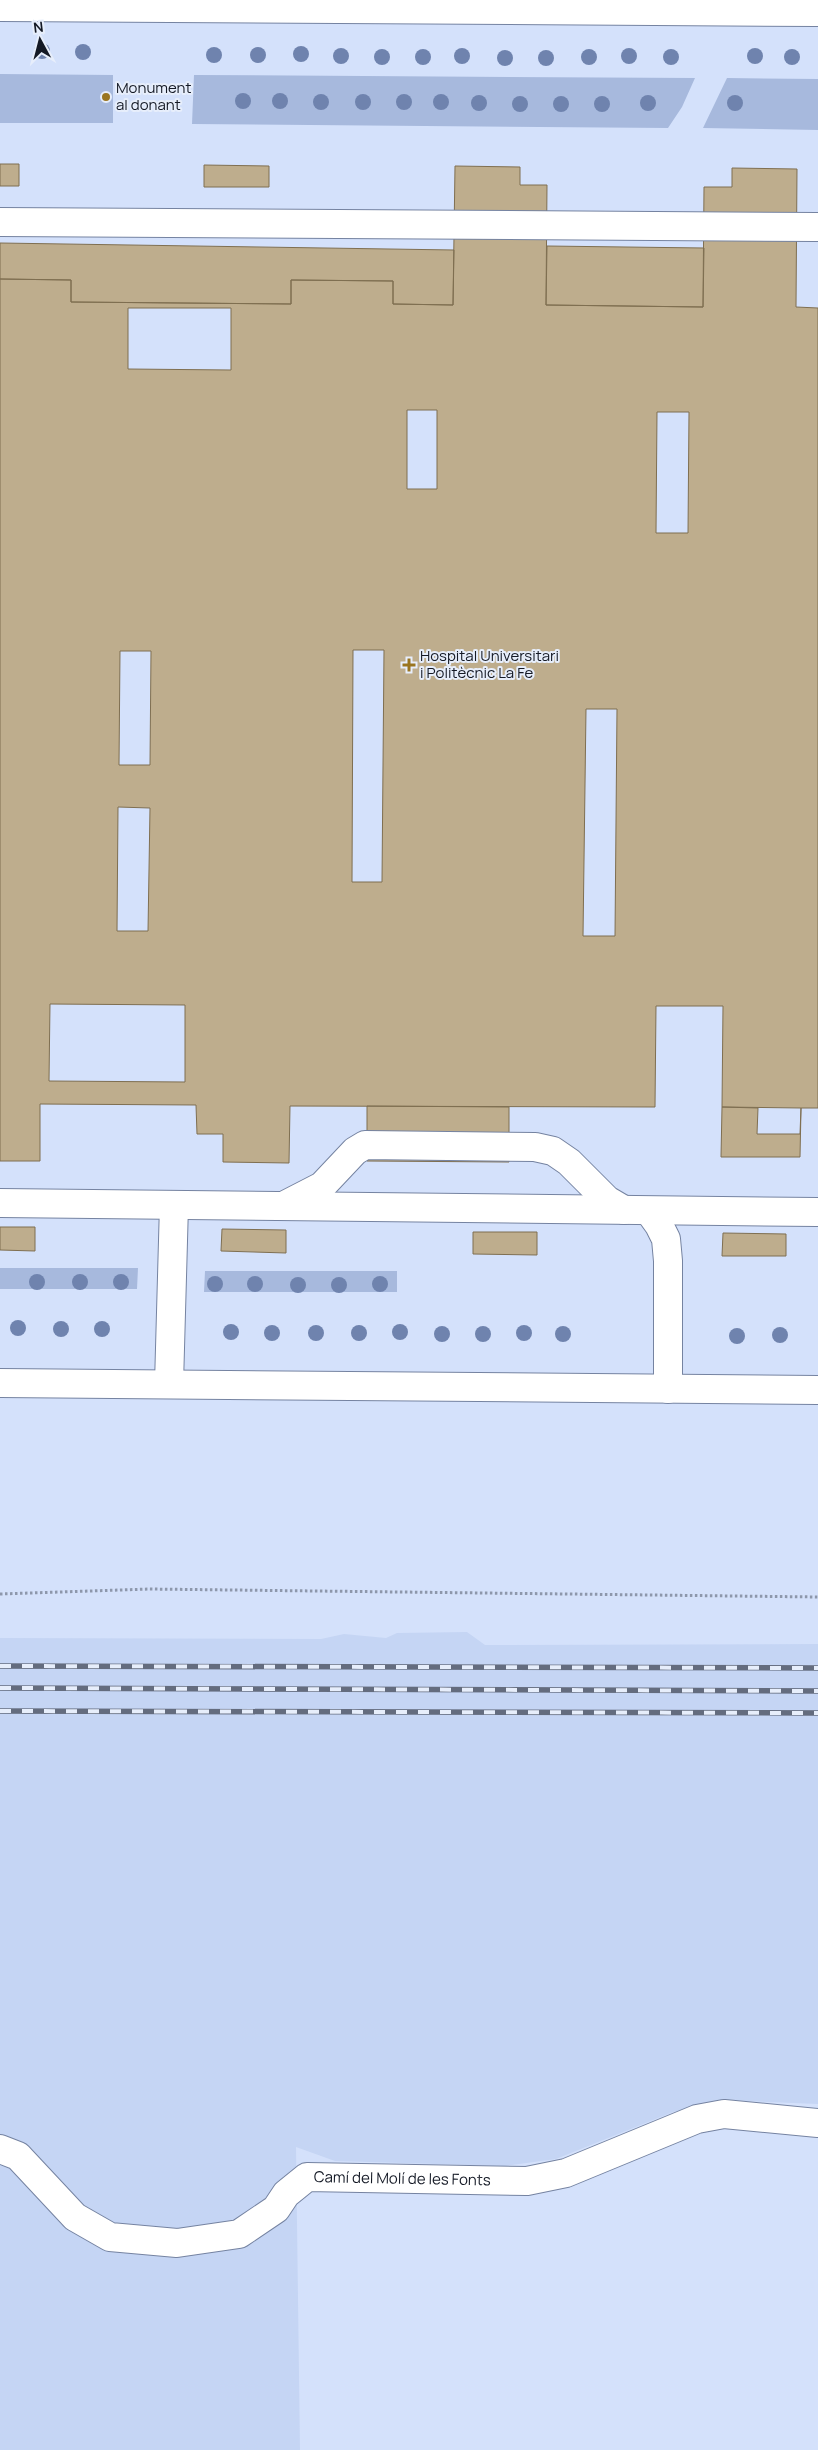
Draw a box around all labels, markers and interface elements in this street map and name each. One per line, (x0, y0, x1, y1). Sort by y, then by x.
north arrow (15, 15, 65, 65)
text: N (32, 17, 45, 37)
place label: Monument al donant (116, 77, 191, 115)
marker: Monument al donant (100, 91, 112, 103)
place label: Hospital Universitari i Politècnic La Fe (420, 645, 559, 683)
marker: Hospital Universitari i Politècnic La Fe (402, 658, 416, 672)
street label: Camí del Molí de les Fonts (314, 2166, 491, 2190)

